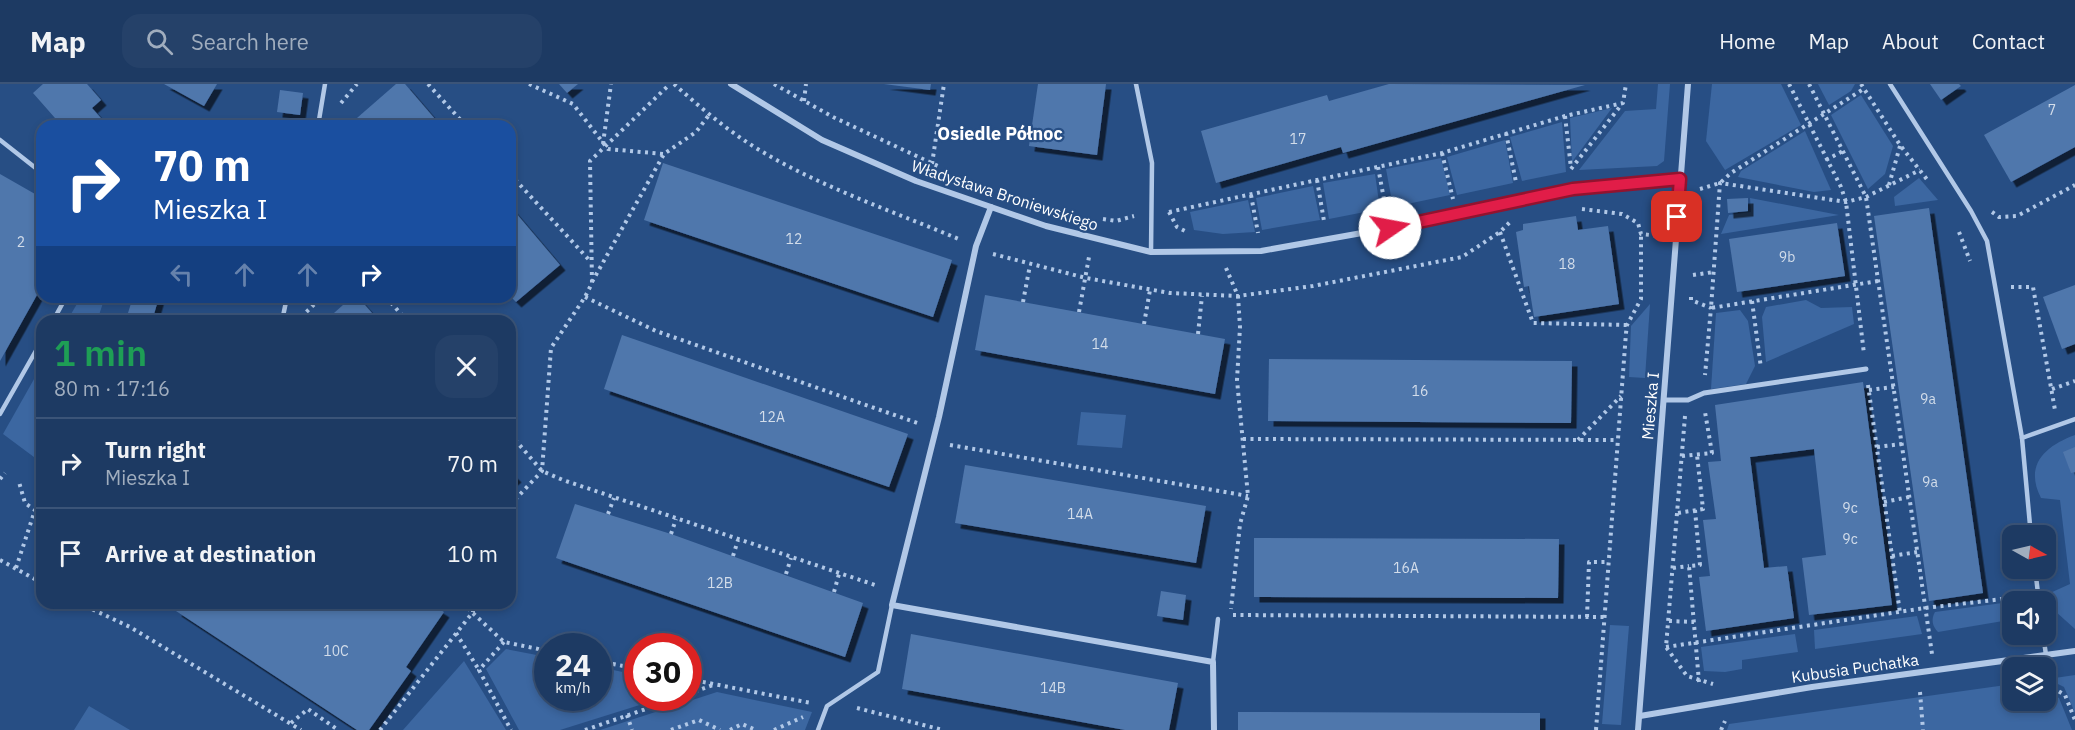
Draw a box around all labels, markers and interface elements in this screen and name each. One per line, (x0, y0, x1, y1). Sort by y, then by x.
search box (122, 14, 542, 68)
text: Map (30, 23, 86, 60)
icon: search (143, 25, 176, 58)
text: Search here (191, 27, 309, 56)
text: Home (1719, 27, 1776, 55)
text: Map (1809, 27, 1849, 55)
text: About (1882, 27, 1939, 55)
text: Contact (1972, 27, 2045, 55)
house number: 7 (2048, 101, 2056, 119)
district label: Osiedle Północ (937, 122, 1063, 145)
house number: 17 (1290, 130, 1306, 148)
text: 70 m (153, 138, 251, 193)
icon: right (54, 144, 132, 222)
street label: Władysława Broniewskiego (909, 155, 1101, 235)
text: Mieszka I (153, 191, 268, 226)
pin (1651, 191, 1702, 242)
position arrow (1358, 196, 1422, 260)
icon: arrive (1660, 200, 1693, 233)
house number: 12 (786, 230, 802, 248)
house number: 2 (17, 233, 25, 251)
house number: 9b (1779, 248, 1795, 266)
house number: 18 (1559, 255, 1575, 273)
icon: left (165, 258, 198, 291)
icon: ahead (228, 258, 261, 291)
icon: ahead (291, 258, 324, 291)
icon: right (354, 258, 387, 291)
text: 1 min (54, 329, 147, 376)
button: close (435, 335, 498, 398)
house number: 14 (1092, 335, 1108, 353)
street label: Mieszka I (1637, 371, 1663, 441)
text: 80 m · 17:16 (54, 375, 170, 402)
house number: 16 (1412, 382, 1428, 400)
house number: 9a (1920, 390, 1936, 408)
house number: 12A (759, 408, 785, 426)
text: Turn right (105, 435, 206, 464)
icon: right (54, 447, 87, 480)
text: 70 m (447, 449, 498, 478)
text: Mieszka I (105, 464, 190, 491)
house number: 9a (1922, 473, 1938, 491)
house number: 9c (1842, 499, 1858, 517)
house number: 14A (1067, 505, 1093, 523)
north arrow (2002, 525, 2056, 579)
map controls (2002, 525, 2056, 711)
house number: 9c (1842, 530, 1858, 548)
icon: arrive (54, 537, 87, 570)
text: Arrive at destination (105, 539, 316, 568)
text: 10 m (447, 539, 498, 568)
house number: 16A (1393, 559, 1419, 577)
house number: 12B (707, 574, 733, 592)
button: sound (2002, 591, 2056, 645)
speed limit sign: 30 (624, 633, 702, 711)
house number: 10C (323, 642, 349, 660)
text: 24 (555, 645, 591, 684)
street label: Kubusia Puchatka (1790, 649, 1920, 687)
button: layers (2002, 657, 2056, 711)
text: km/h (555, 678, 591, 697)
house number: 14B (1040, 679, 1066, 697)

